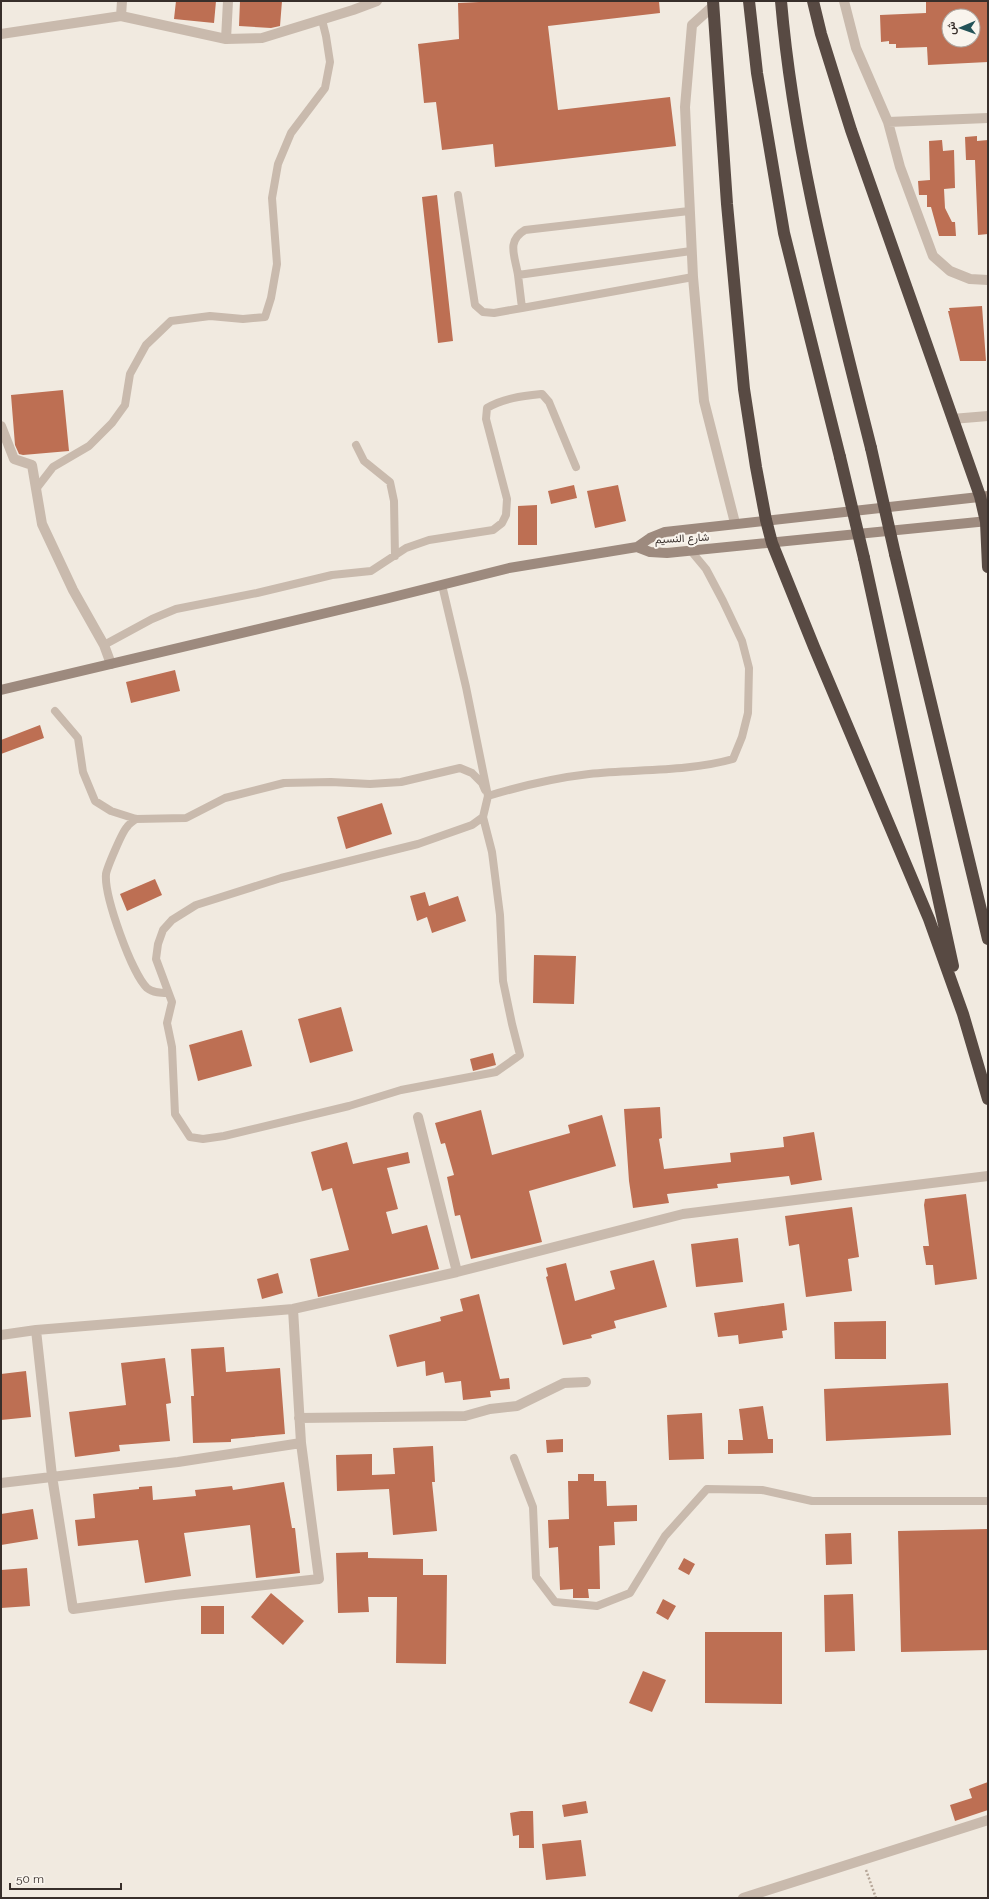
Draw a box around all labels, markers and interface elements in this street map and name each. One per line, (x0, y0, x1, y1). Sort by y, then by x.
north arrow (941, 8, 981, 48)
text: ش (945, 21, 958, 35)
street label: شارع النسيم (654, 531, 710, 547)
scale bar (10, 1865, 121, 1891)
text: 50 m (16, 1872, 44, 1886)

